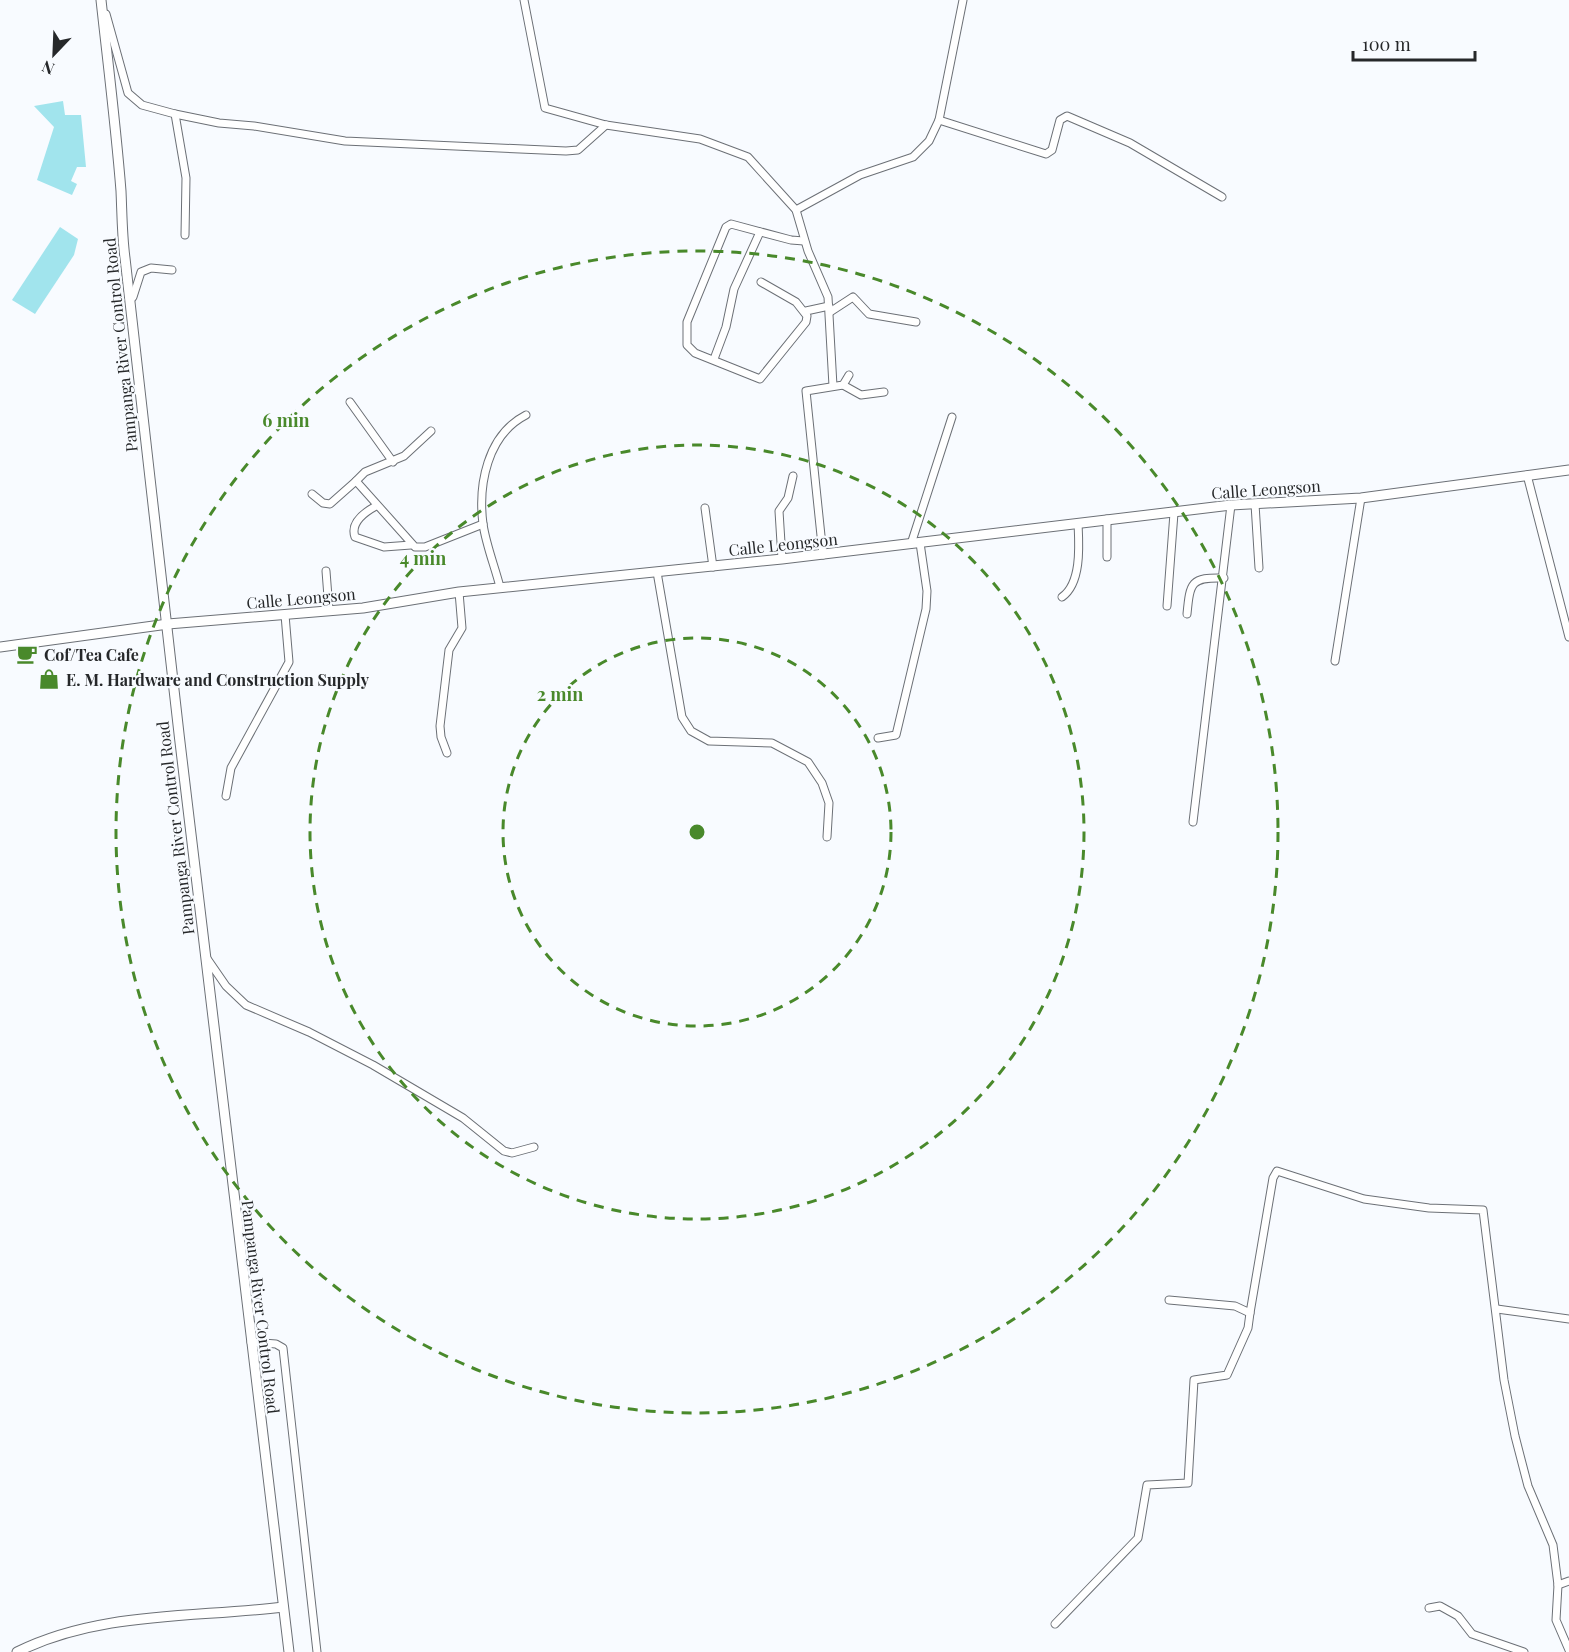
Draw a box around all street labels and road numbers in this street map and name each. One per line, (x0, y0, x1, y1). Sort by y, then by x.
street label: Pampanga River Control Road (98, 237, 142, 453)
street label: Calle Leongson (1211, 475, 1322, 503)
street label: Calle Leongson (727, 528, 839, 560)
street label: Calle Leongson (246, 583, 357, 613)
street label: Pampanga River Control Road (151, 720, 199, 936)
street label: Pampanga River Control Road (237, 1199, 285, 1415)

